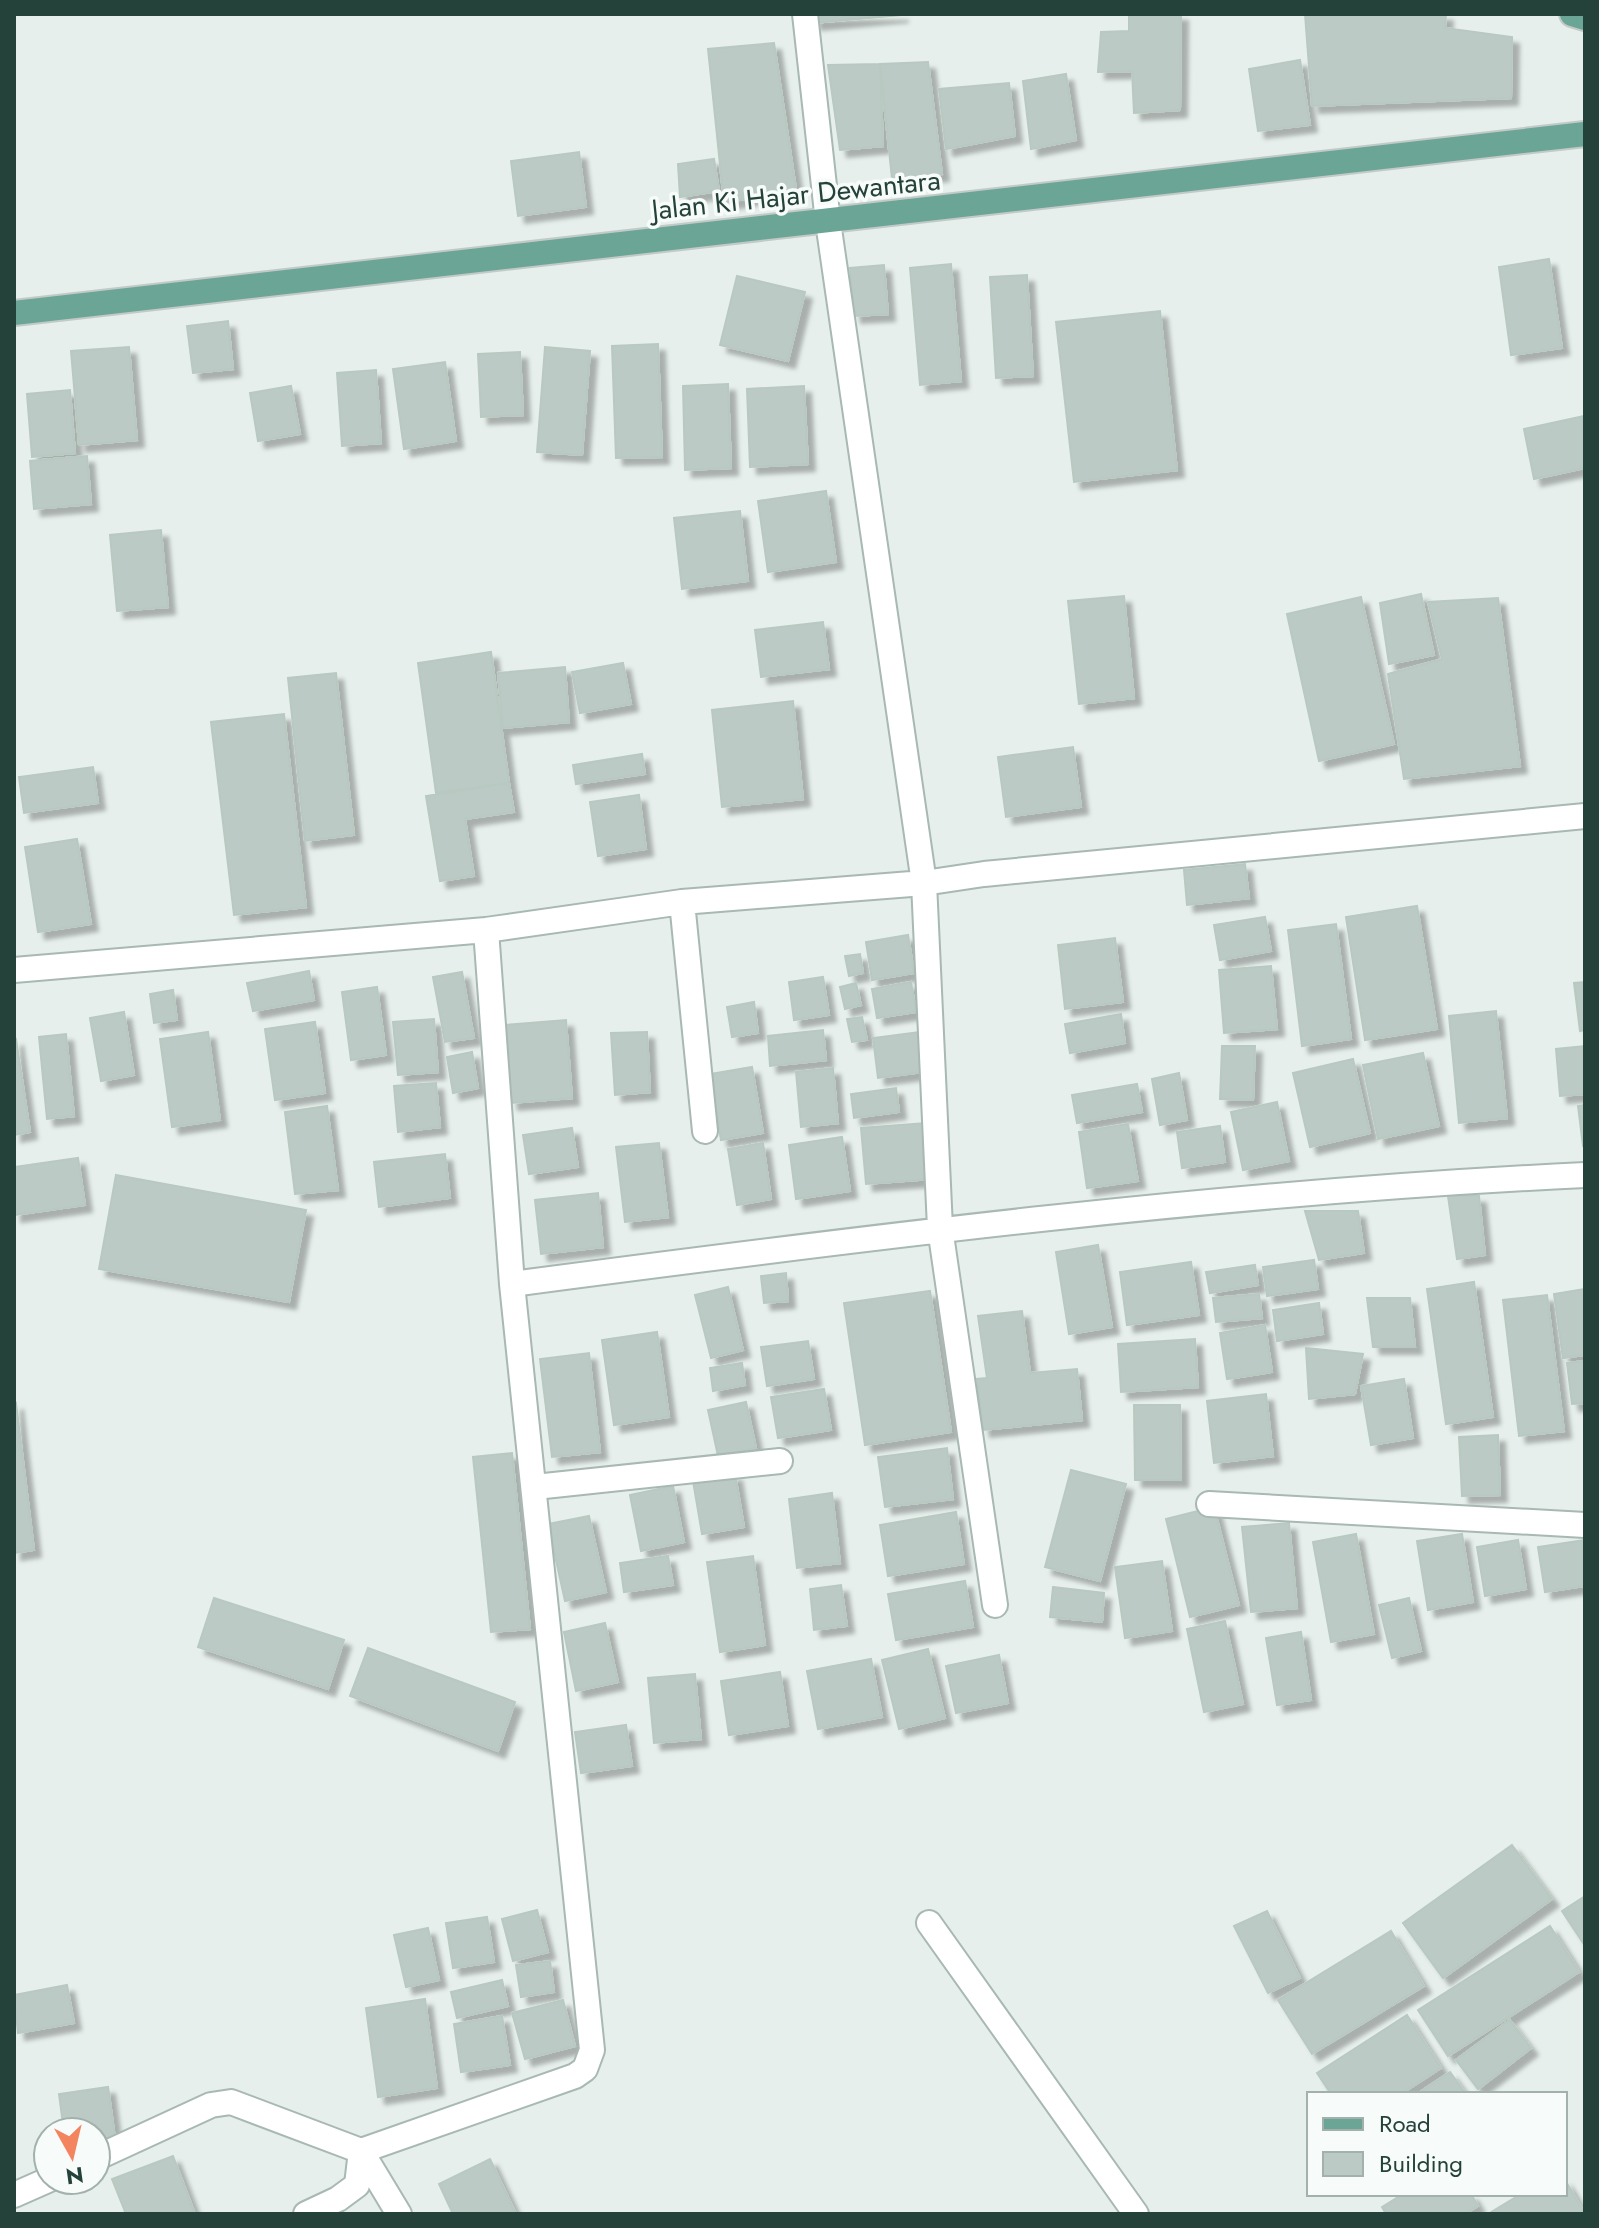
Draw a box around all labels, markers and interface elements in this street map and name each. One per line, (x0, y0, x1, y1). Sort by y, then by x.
street label: Jalan Ki Hajar Dewantara (646, 159, 942, 231)
legend (1307, 2092, 1567, 2196)
text: Road (1379, 2106, 1431, 2141)
north arrow (32, 2116, 112, 2196)
text: Building (1379, 2146, 1463, 2181)
text: N (64, 2159, 86, 2193)

